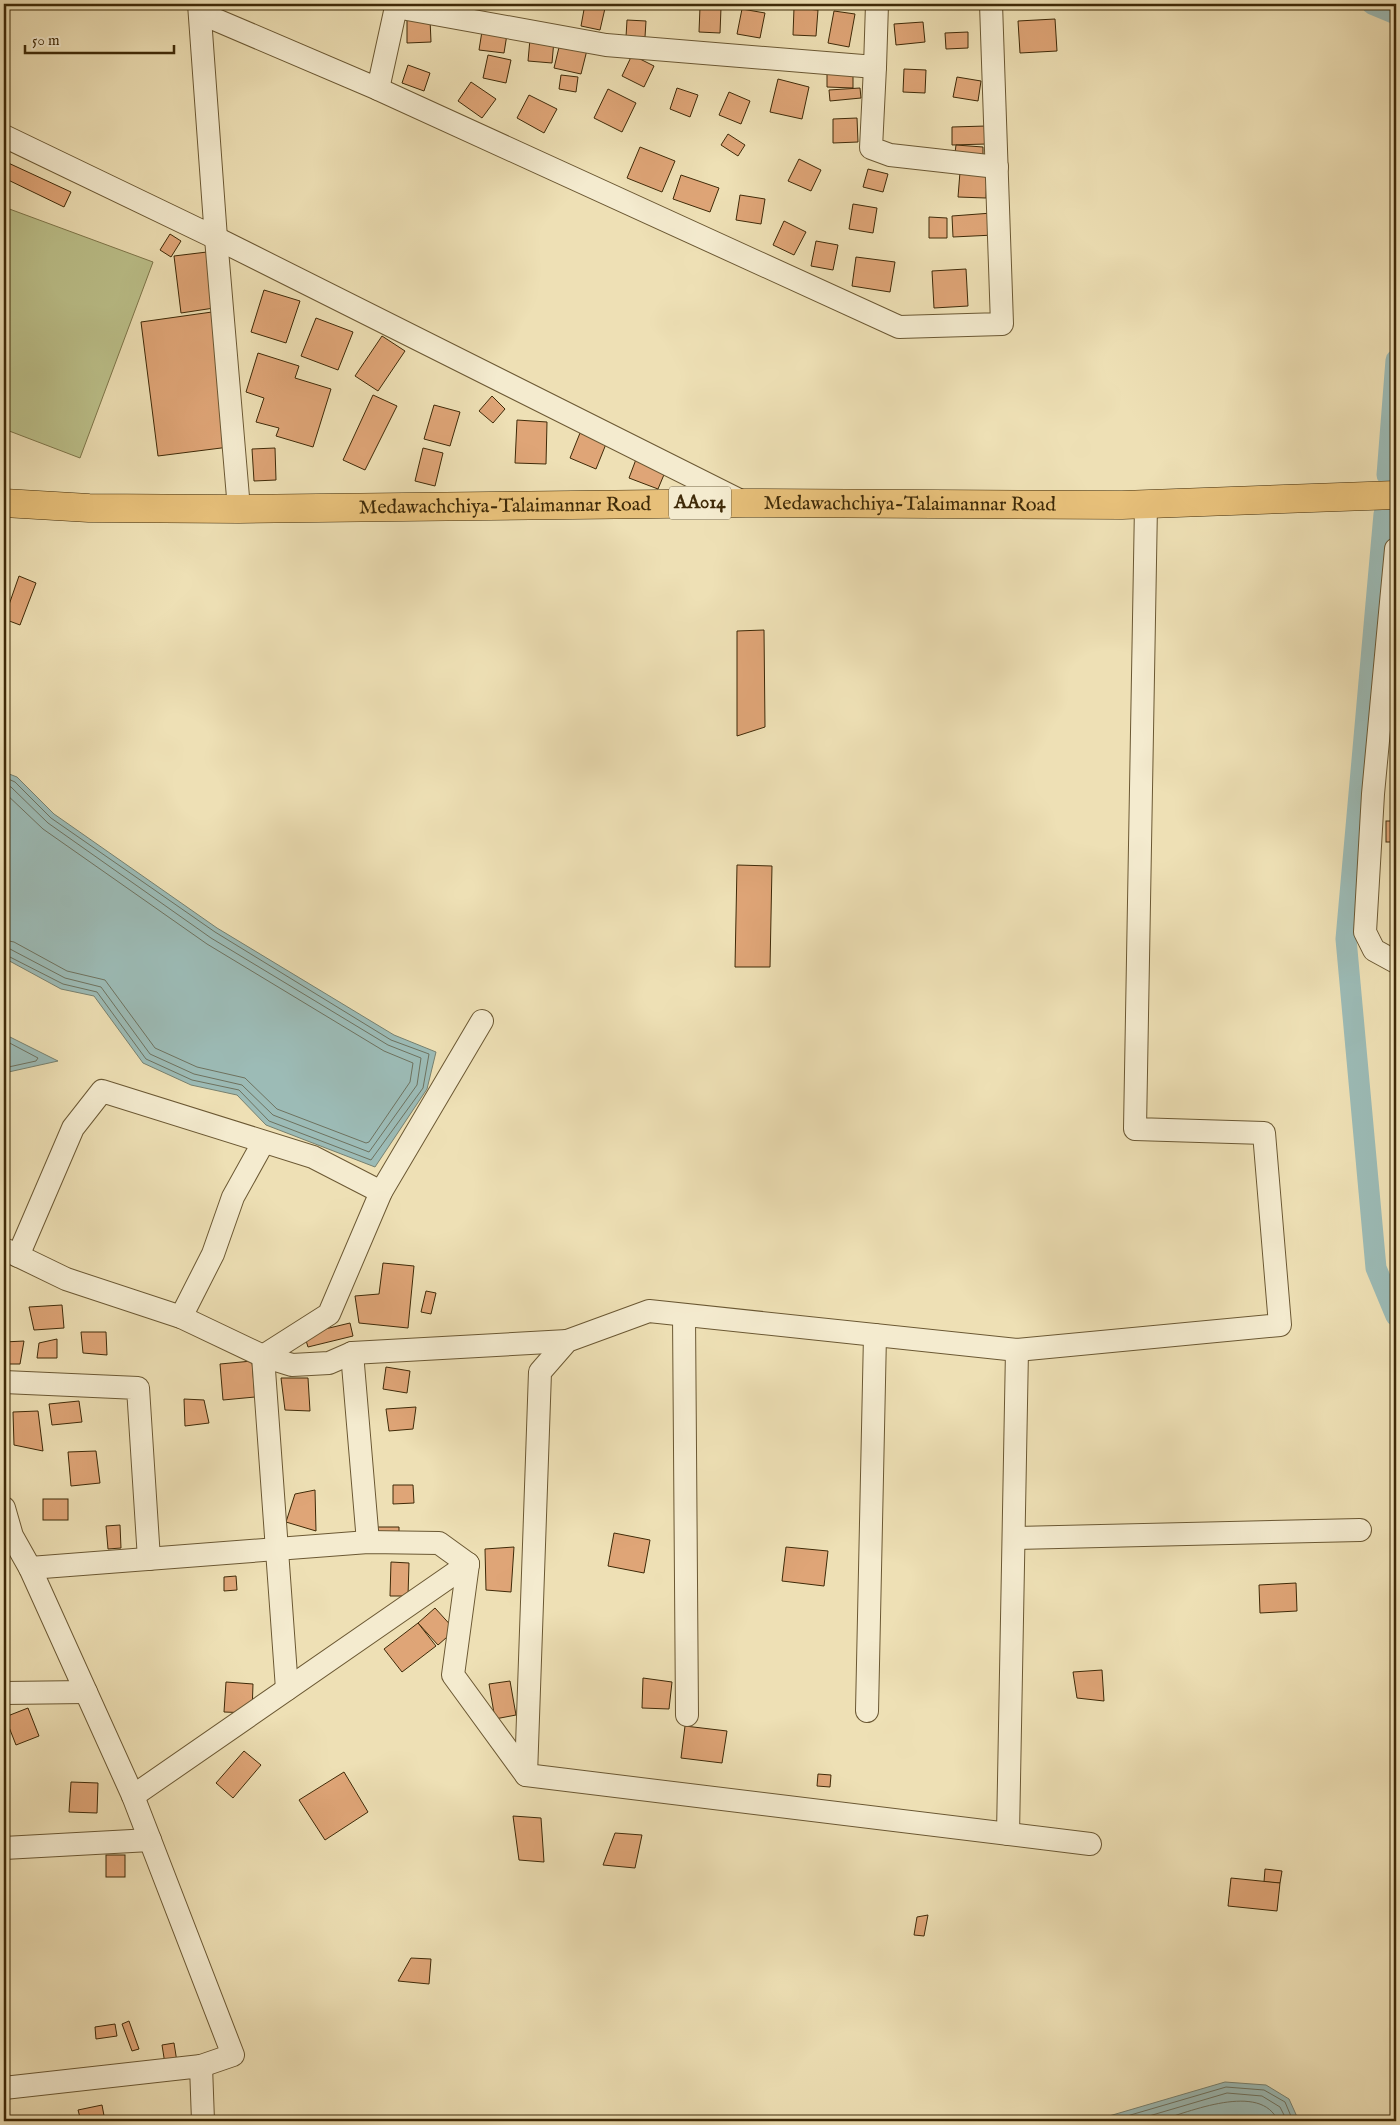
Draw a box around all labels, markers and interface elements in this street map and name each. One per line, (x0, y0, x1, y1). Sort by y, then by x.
scale bar (25, 22, 174, 54)
text: 50 m (32, 31, 60, 50)
road number: AA014 (669, 486, 731, 520)
street label: Medawachchiya-Talaimannar Road (764, 491, 1056, 517)
street label: Medawachchiya-Talaimannar Road (359, 492, 651, 520)

